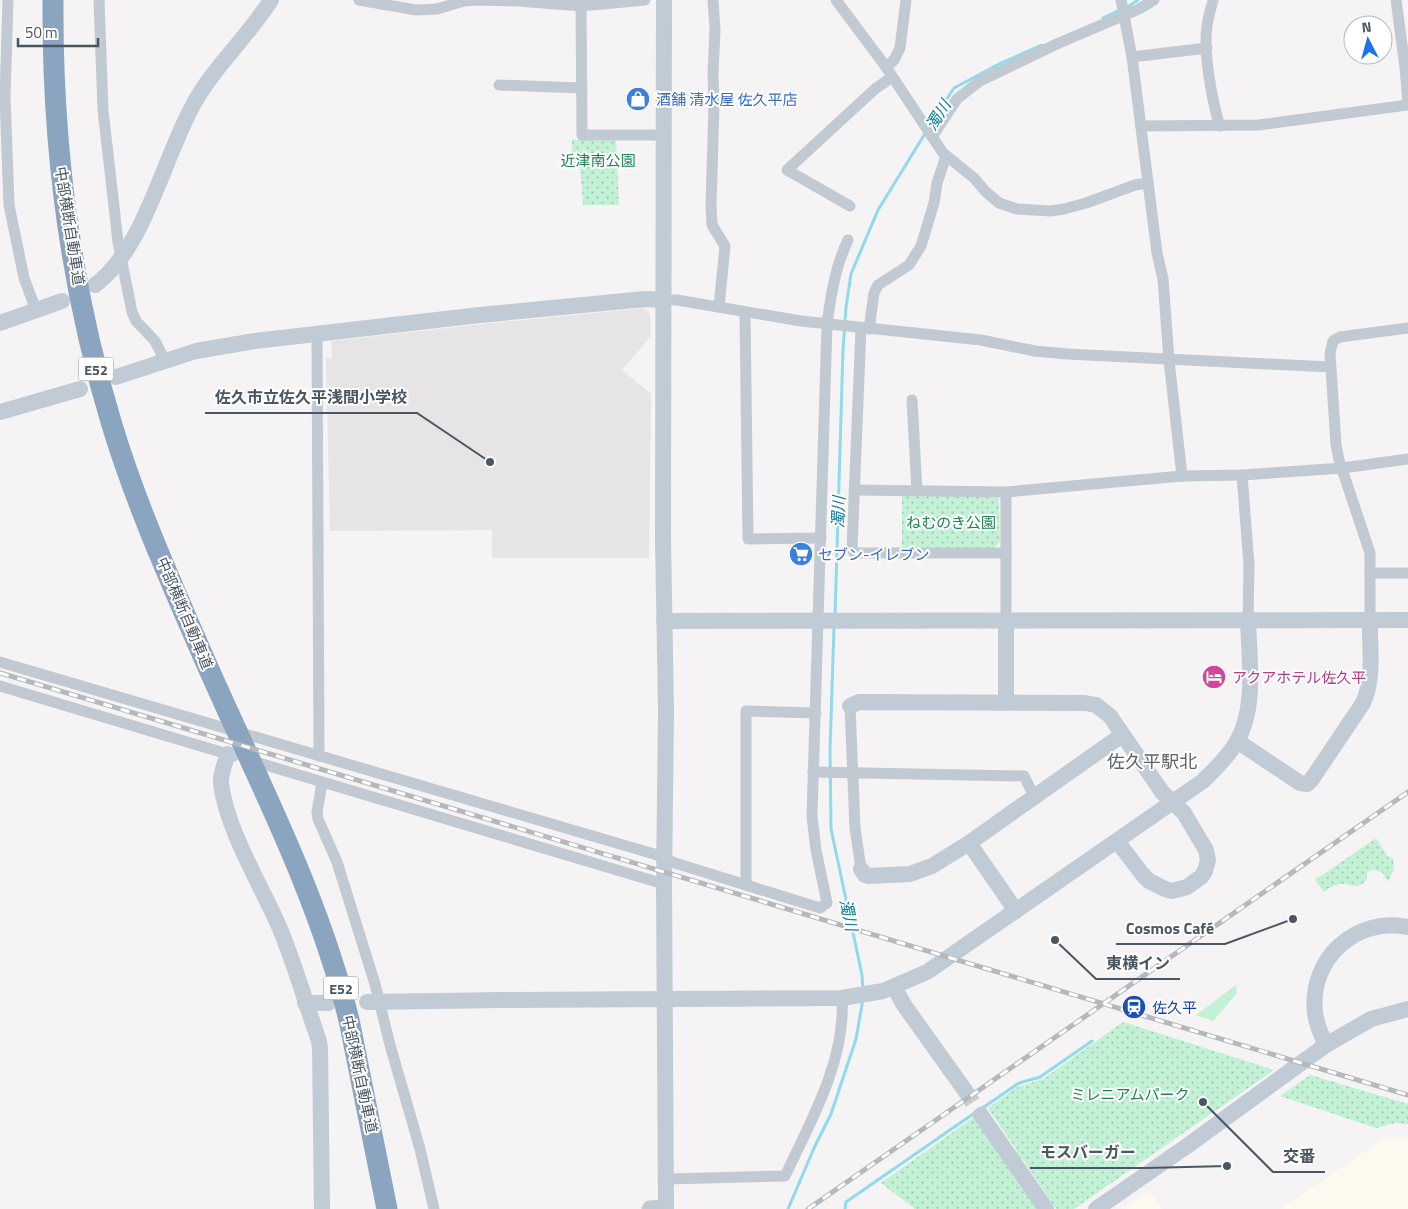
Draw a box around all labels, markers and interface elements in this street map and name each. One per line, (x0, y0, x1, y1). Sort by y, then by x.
scale bar (18, 15, 98, 47)
north arrow (1343, 15, 1393, 65)
text: N (1361, 16, 1373, 38)
text: 50 m (25, 21, 58, 44)
shop icon: 酒舗 清水屋 佐久平店 (625, 86, 651, 112)
place label: 酒舗 清水屋 佐久平店 (656, 88, 798, 111)
water label: 濁川 (919, 93, 958, 135)
park label: 近津南公園 (560, 149, 636, 172)
street label: 中部横断自動車道 (49, 165, 91, 287)
road number: E52 (78, 358, 114, 380)
callout: 佐久市立佐久平浅間小学校 (205, 382, 417, 413)
text: 佐久市立佐久平浅間小学校 (214, 385, 407, 409)
water label: 濁川 (825, 494, 851, 528)
park label: ねむのき公園 (906, 511, 996, 534)
supermarket icon: セブン-イレブン (788, 541, 814, 567)
place label: セブン-イレブン (818, 543, 930, 566)
street label: 中部横断自動車道 (151, 553, 219, 673)
hotel icon: アクアホテル佐久平 (1201, 664, 1227, 690)
place label: アクアホテル佐久平 (1232, 666, 1366, 689)
district label: 佐久平駅北 (1107, 748, 1197, 775)
water label: 濁川 (834, 897, 864, 935)
callout: Cosmos Café (1116, 913, 1225, 944)
text: Cosmos Café (1126, 916, 1214, 940)
callout: 東横イン (1096, 948, 1180, 979)
text: 東横イン (1106, 951, 1170, 975)
road number: E52 (324, 976, 358, 1000)
station icon: 佐久平 (1121, 994, 1147, 1020)
place label: 佐久平 (1152, 996, 1197, 1019)
street label: 中部横断自動車道 (336, 1013, 384, 1135)
park label: ミレニアムパーク (1071, 1083, 1189, 1106)
callout: モスバーガー (1030, 1137, 1146, 1168)
text: モスバーガー (1040, 1140, 1136, 1164)
callout: 交番 (1273, 1141, 1325, 1172)
text: 交番 (1283, 1144, 1315, 1168)

